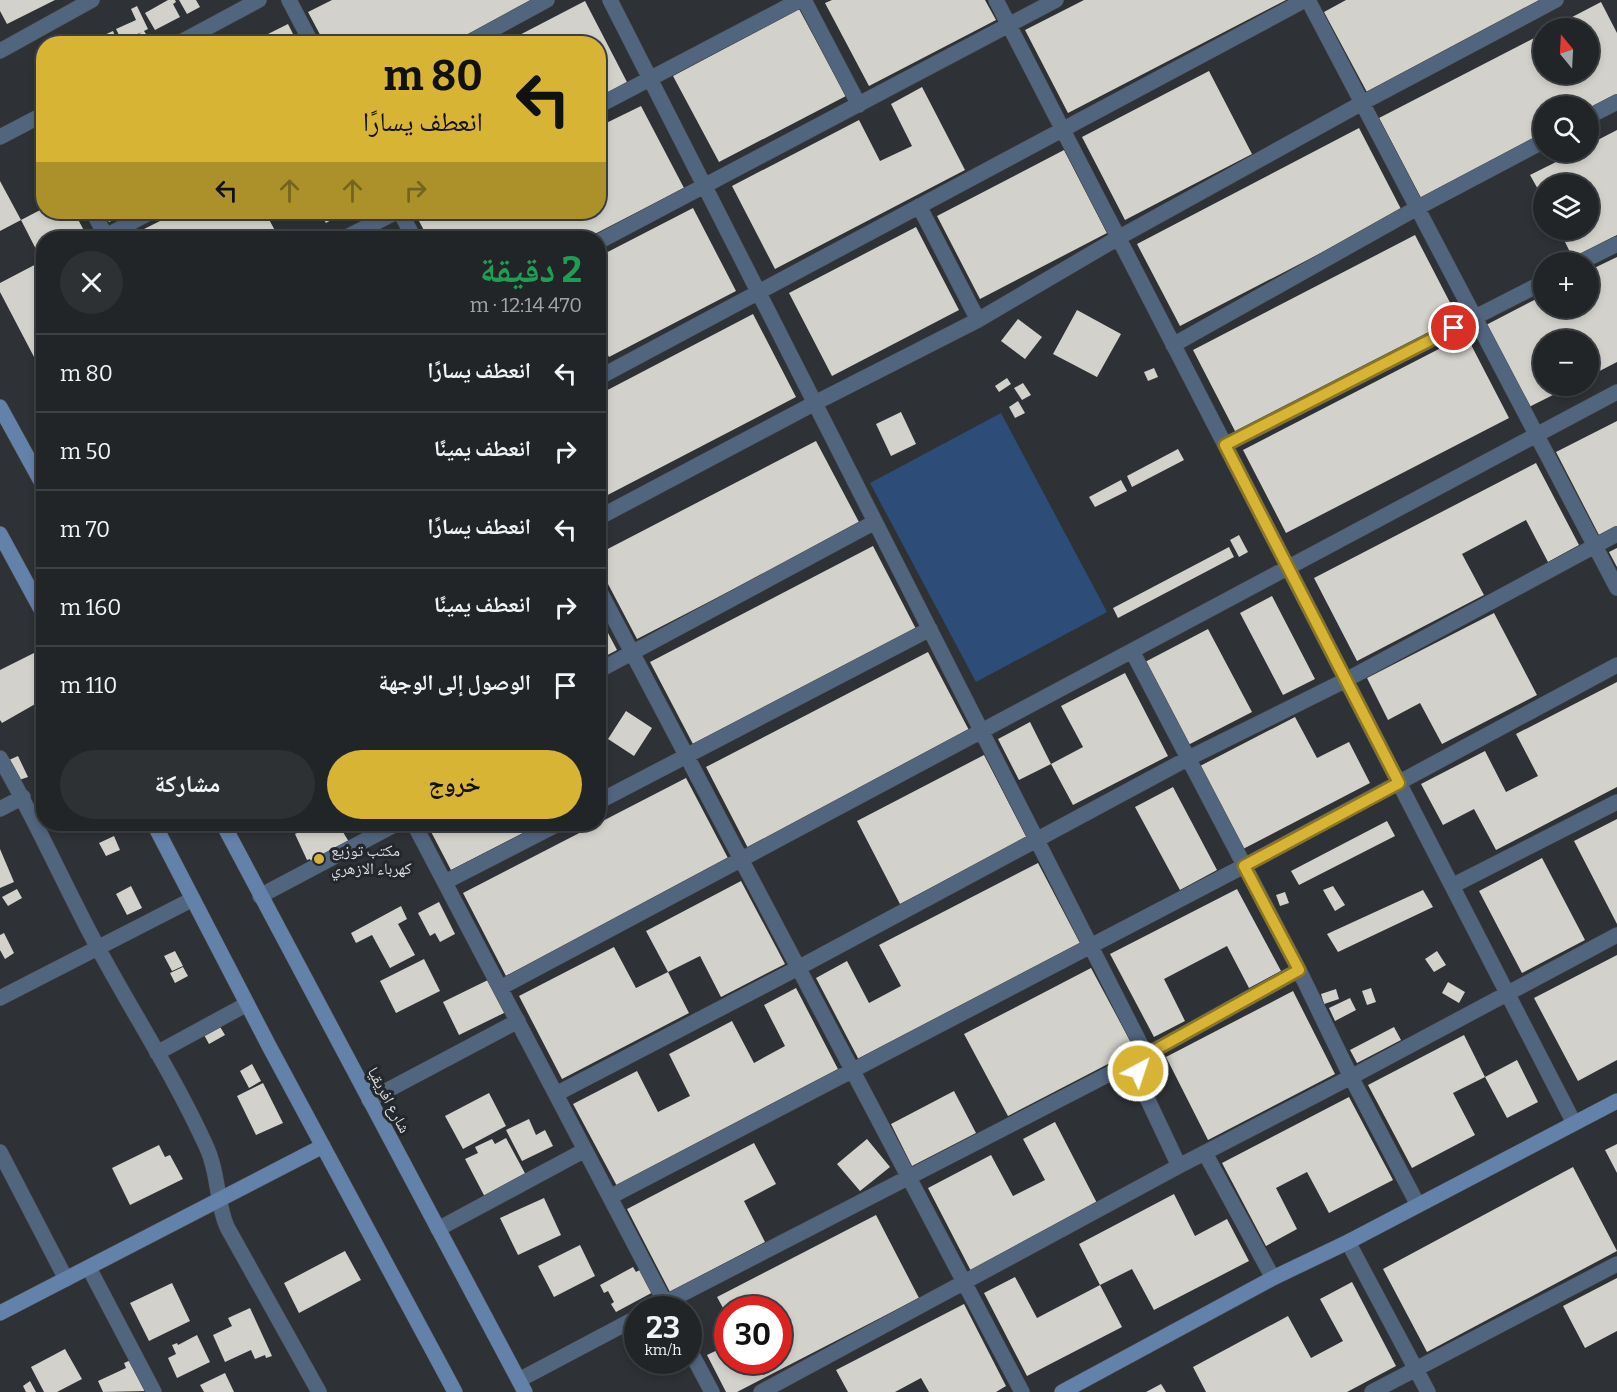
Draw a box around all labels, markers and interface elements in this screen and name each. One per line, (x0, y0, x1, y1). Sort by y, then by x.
north arrow (1533, 18, 1599, 84)
map controls (1533, 18, 1599, 396)
text: 80 m (383, 51, 483, 101)
icon: left (504, 60, 582, 138)
button: search (1533, 96, 1599, 162)
text: انعطف يسارًا (363, 106, 483, 138)
icon: left (210, 174, 243, 207)
icon: ahead (273, 174, 306, 207)
icon: ahead (336, 174, 369, 207)
icon: right (399, 174, 432, 207)
button: layers (1533, 174, 1599, 240)
text: 2 دقيقة (480, 248, 582, 292)
button: close (60, 251, 123, 314)
button: + (1533, 252, 1599, 318)
text: 470 m · 12:14 (470, 293, 582, 317)
pin (1428, 302, 1479, 353)
icon: arrive (1437, 311, 1470, 344)
button: − (1533, 330, 1599, 396)
text: انعطف يسارًا (427, 357, 531, 384)
icon: left (549, 357, 582, 390)
text: 80 m (60, 360, 113, 387)
text: انعطف يمينًا (434, 435, 531, 462)
icon: right (549, 435, 582, 468)
text: 50 m (60, 438, 111, 465)
text: انعطف يسارًا (427, 513, 531, 540)
icon: left (549, 513, 582, 546)
text: 70 m (60, 516, 110, 543)
text: انعطف يمينًا (434, 591, 531, 618)
icon: right (549, 591, 582, 624)
text: 160 m (60, 594, 121, 621)
text: الوصول إلى الوجهة (378, 669, 531, 696)
icon: arrive (549, 669, 582, 702)
text: 110 m (60, 672, 117, 699)
button: مشاركة (60, 750, 315, 819)
button: خروج (327, 750, 582, 819)
place label: مكتب توزيع كهرباء الازهري (331, 841, 412, 881)
marker: مكتب توزيع كهرباء الازهري (312, 852, 326, 866)
position arrow (1106, 1039, 1170, 1103)
street label: شارع افريقيا (363, 1064, 414, 1137)
speed limit sign: 30 (714, 1296, 792, 1374)
text: 23 (646, 1310, 680, 1346)
text: km/h (644, 1341, 682, 1359)

